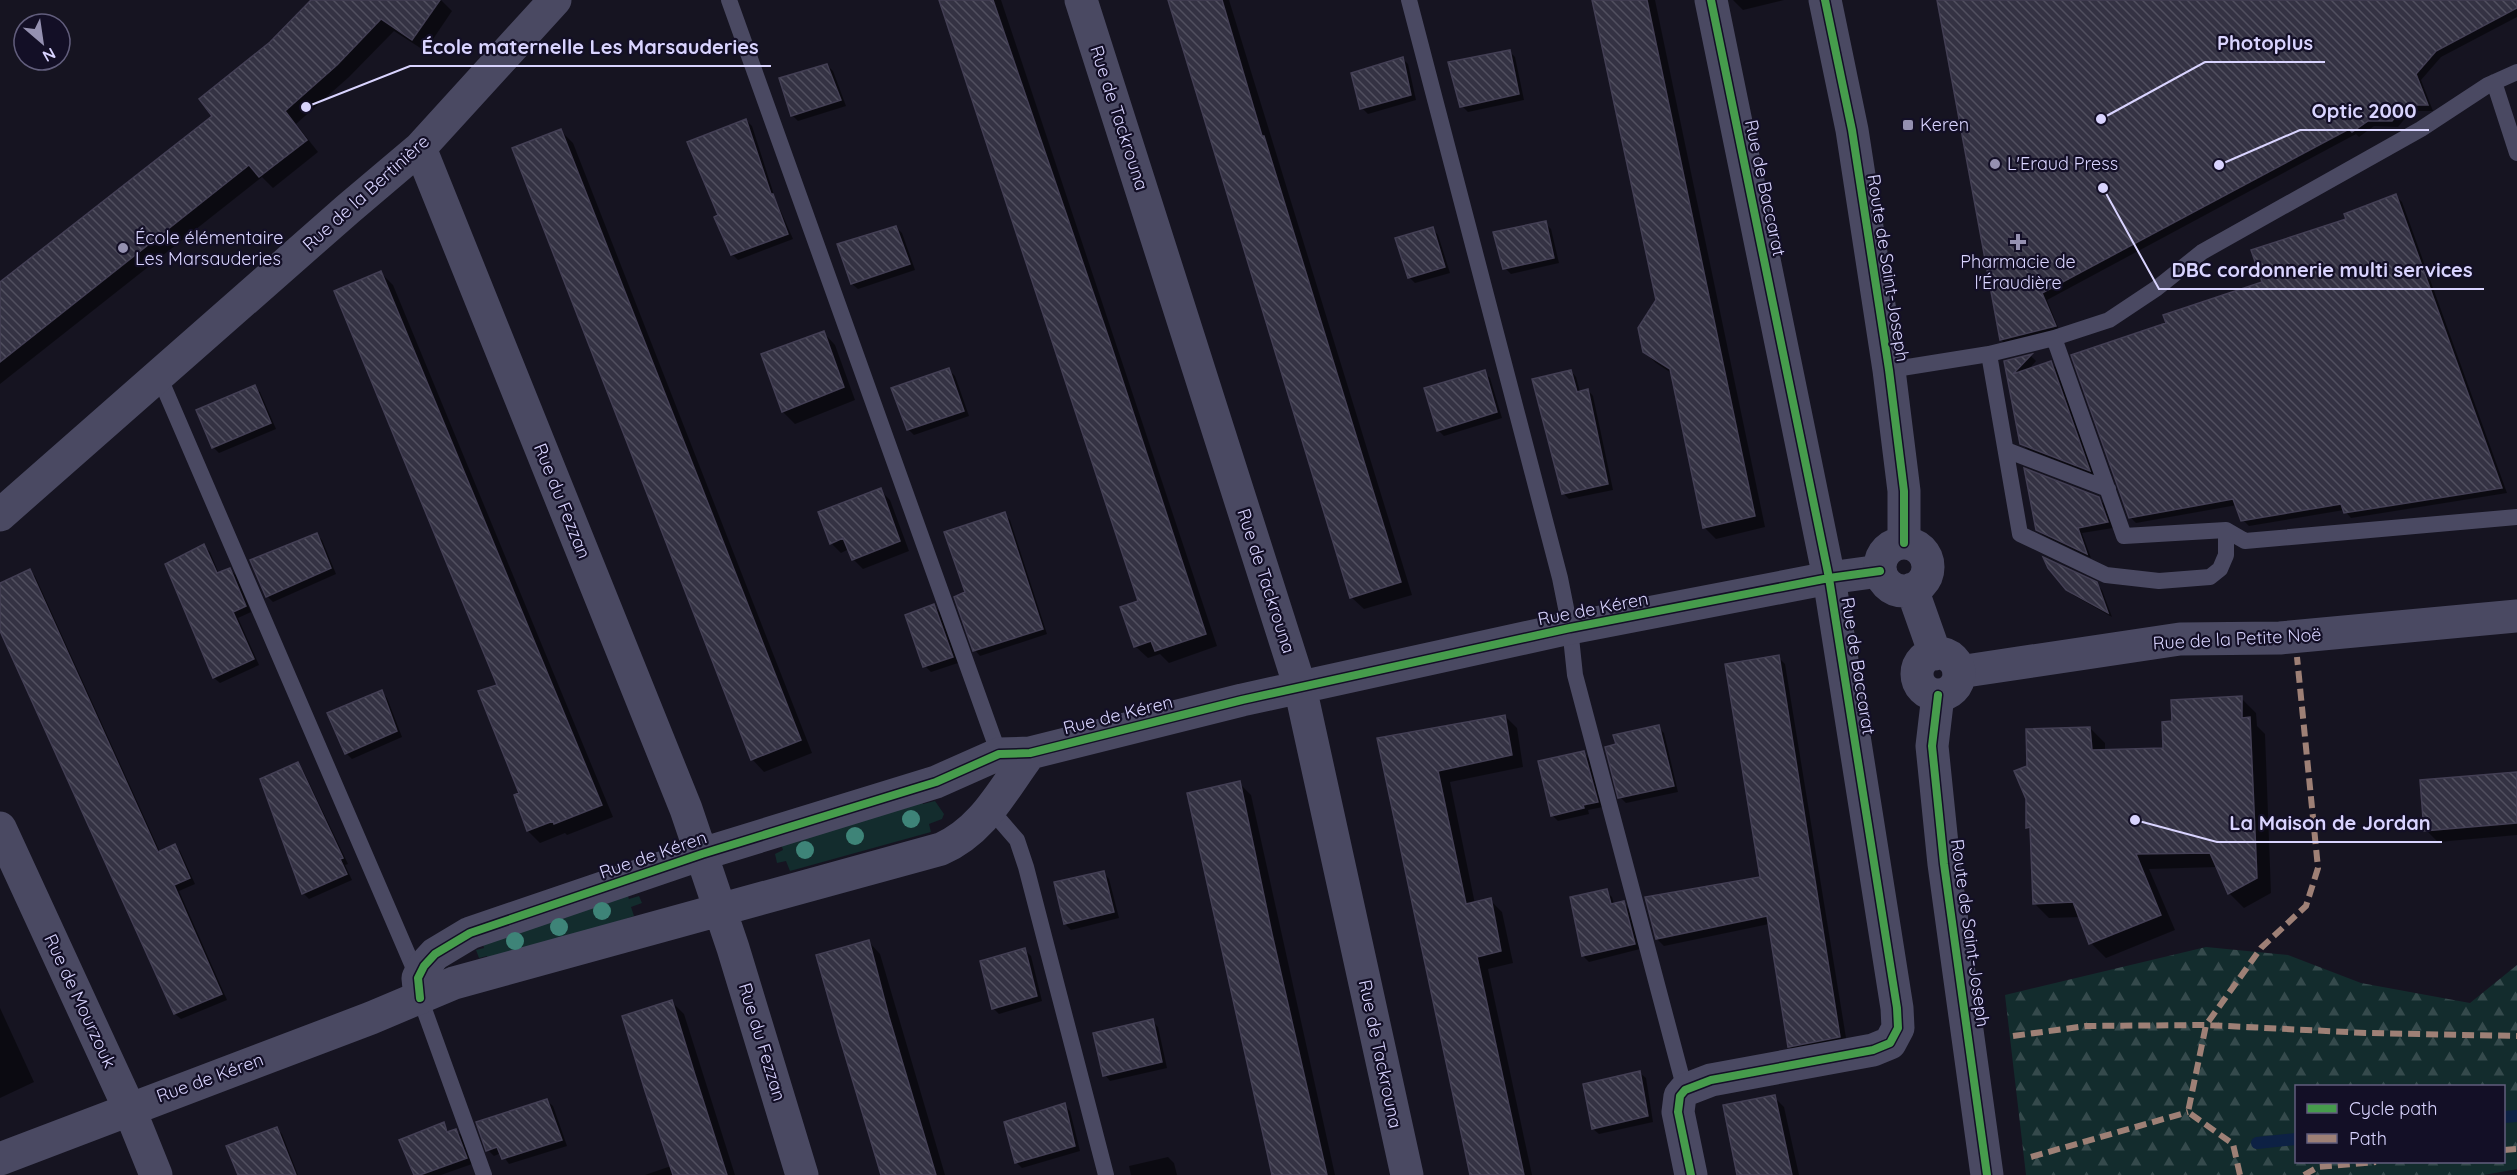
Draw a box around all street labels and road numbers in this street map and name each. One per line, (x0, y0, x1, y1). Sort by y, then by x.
street label: Rue de Tackrouna (1085, 42, 1154, 193)
street label: Rue de Baccarat (1740, 117, 1791, 258)
street label: Rue de la Bertinière (297, 130, 434, 256)
street label: Route de Saint-Joseph (1862, 173, 1915, 363)
street label: Rue du Fezzan (529, 440, 596, 562)
street label: Rue de Tackrouna (1232, 505, 1301, 656)
street label: Rue de Kéren (1536, 587, 1650, 631)
street label: Rue de Baccarat (1836, 595, 1881, 736)
street label: Rue de la Petite Noë (2152, 623, 2322, 654)
street label: Rue de Kéren (1061, 690, 1175, 739)
street label: Rue de Kéren (596, 825, 710, 884)
street label: Route de Saint-Joseph (1946, 838, 1995, 1028)
street label: Rue de Mourzouk (39, 930, 122, 1072)
street label: Rue de Tackrouna (1354, 978, 1407, 1130)
street label: Rue du Fezzan (734, 980, 791, 1104)
street label: Rue de Kéren (153, 1048, 267, 1108)

